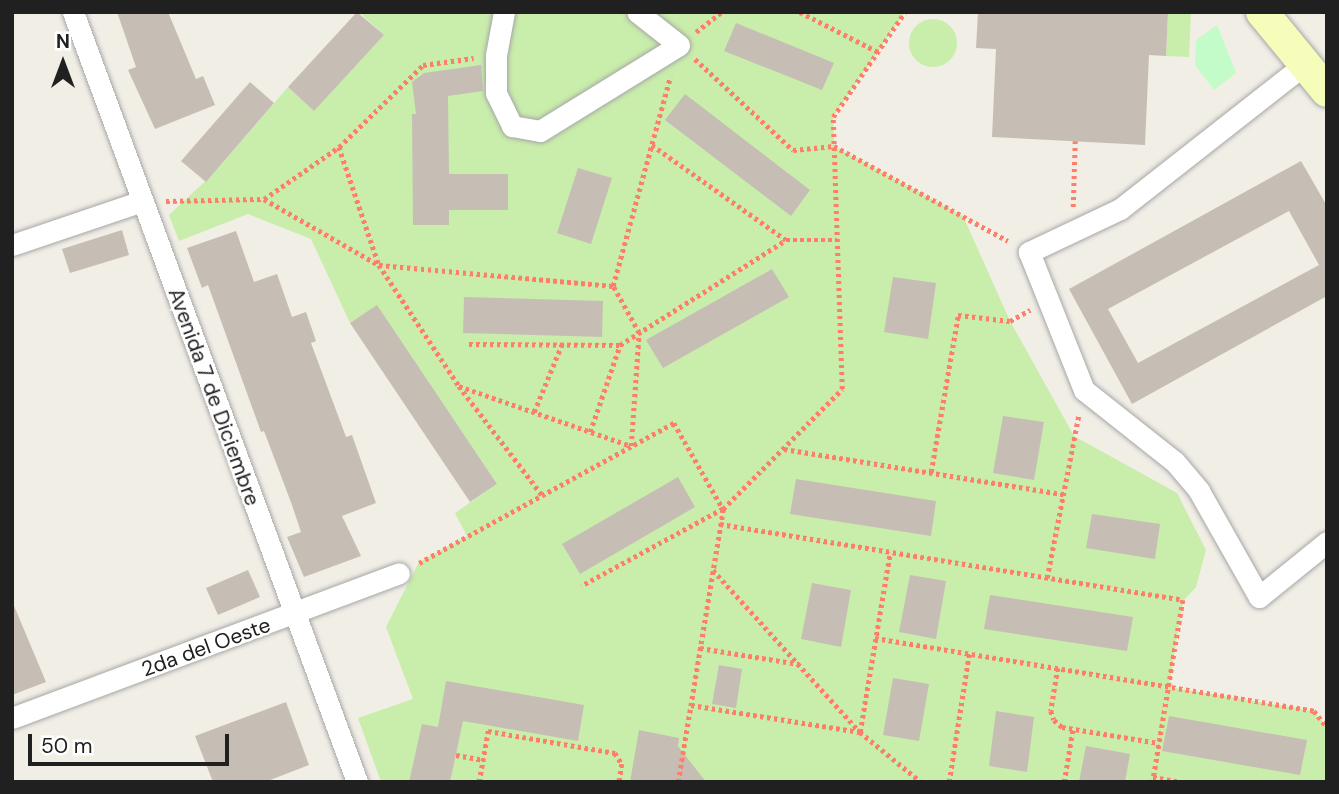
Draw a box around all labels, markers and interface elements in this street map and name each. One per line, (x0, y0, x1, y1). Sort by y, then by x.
north arrow (28, 28, 98, 98)
text: N (56, 29, 70, 54)
street label: Avenida 7 de Diciembre (163, 285, 265, 509)
street label: 2da del Oeste (138, 612, 274, 682)
scale bar (32, 720, 233, 764)
text: 50 m (41, 732, 92, 760)

